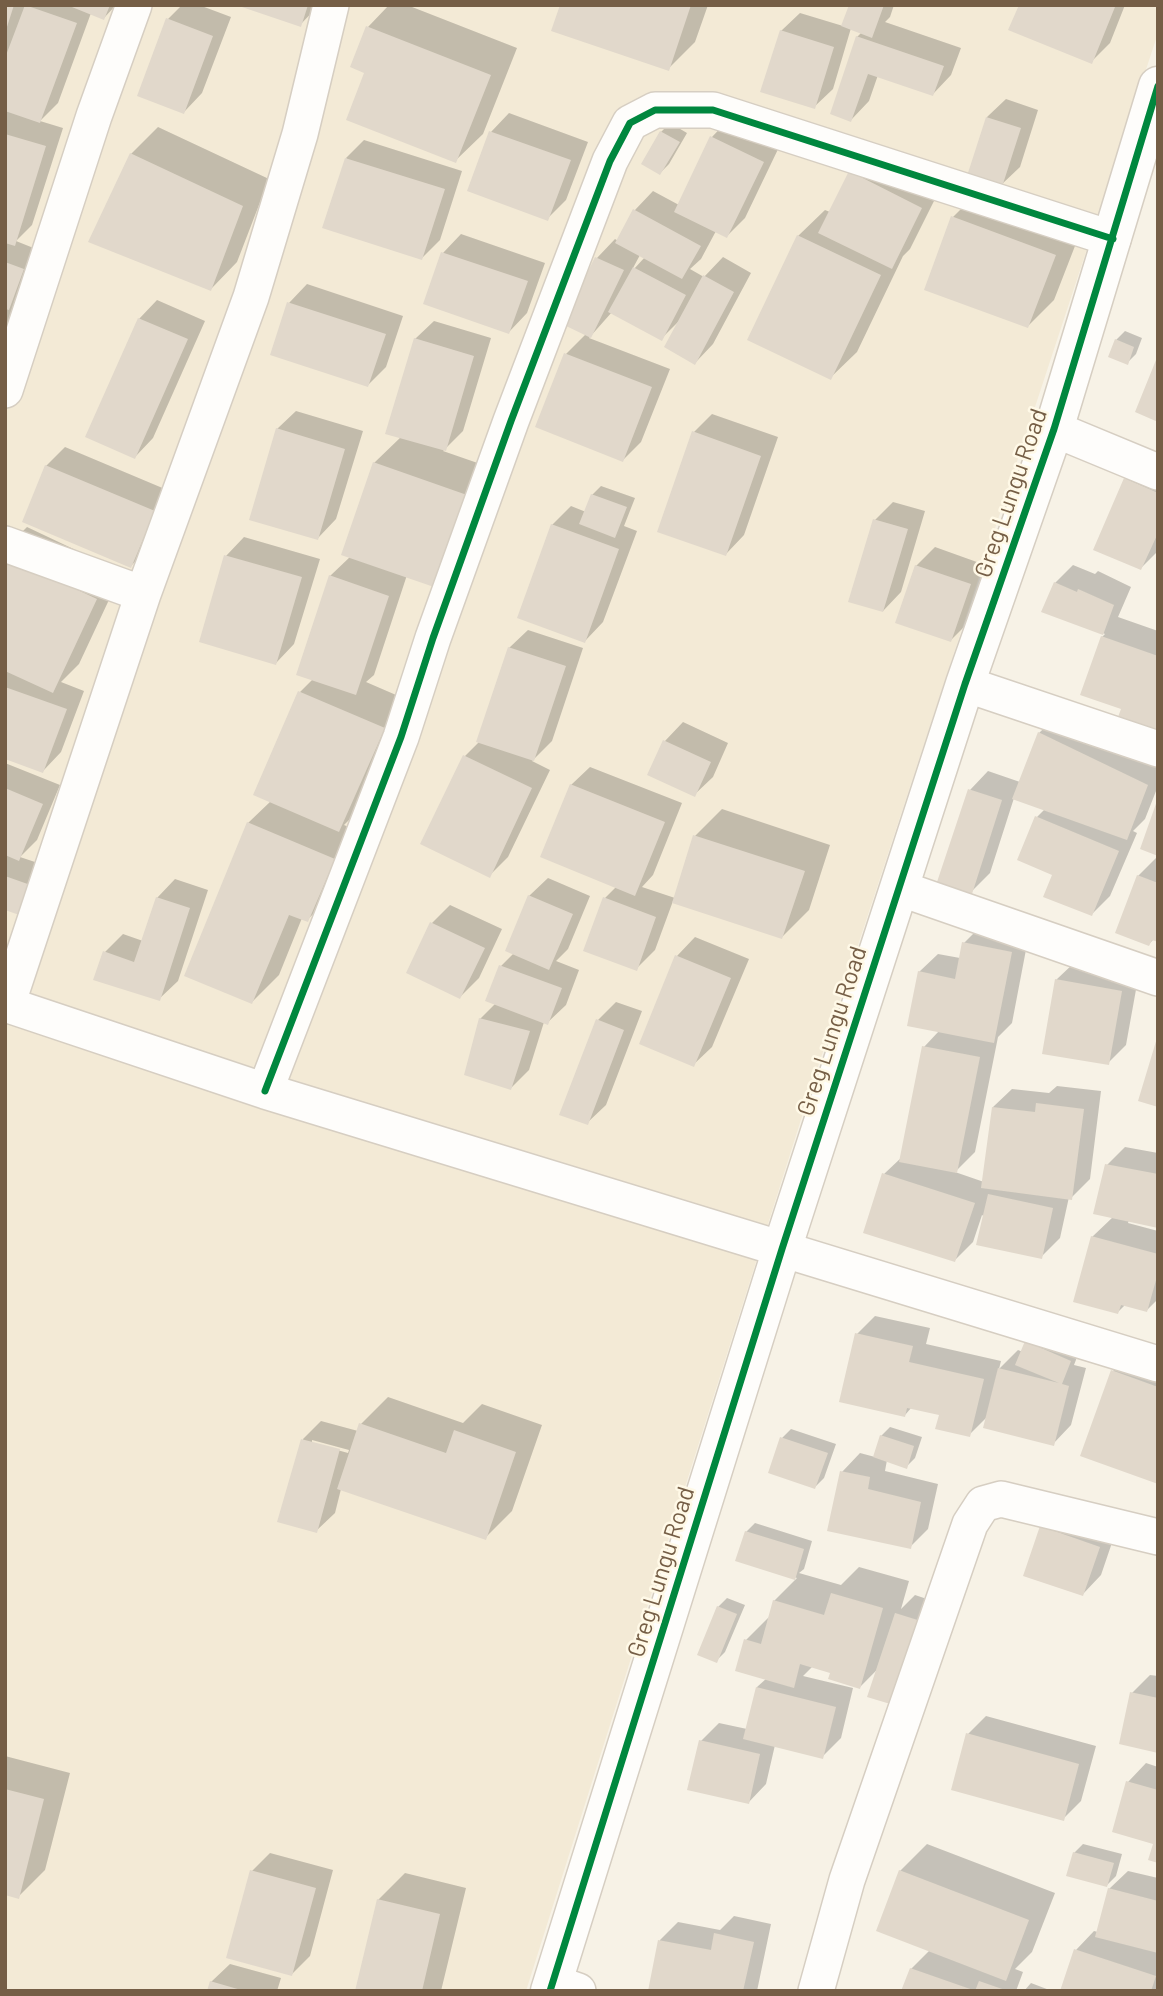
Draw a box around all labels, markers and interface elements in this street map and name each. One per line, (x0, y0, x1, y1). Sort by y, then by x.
street label: Greg Lungu Road (969, 405, 1053, 581)
street label: Greg Lungu Road (791, 942, 873, 1120)
street label: Greg Lungu Road (621, 1483, 701, 1661)

